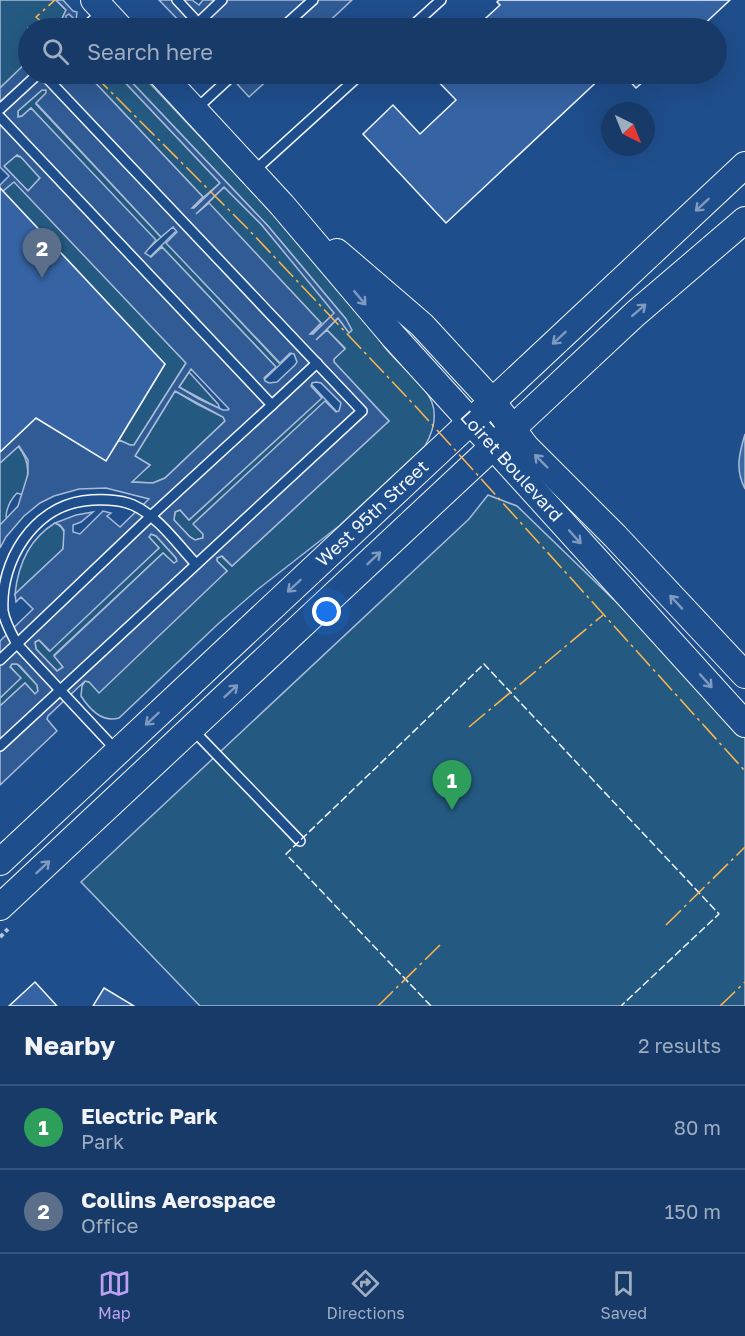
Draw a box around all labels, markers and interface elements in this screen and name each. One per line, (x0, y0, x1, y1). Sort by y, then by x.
search box (18, 18, 727, 84)
icon: search (39, 35, 72, 68)
text: Search here (87, 38, 213, 65)
north arrow (601, 102, 655, 156)
one-way arrow (695, 198, 710, 212)
pin: 2 (22, 228, 62, 278)
one-way arrow (353, 290, 367, 305)
one-way arrow (631, 304, 647, 317)
one-way arrow (552, 331, 567, 345)
street label: Loiret Boulevard (456, 406, 568, 526)
one-way arrow (533, 454, 548, 469)
street label: West 95th Street (311, 455, 432, 571)
one-way arrow (568, 529, 582, 544)
one-way arrow (366, 551, 381, 565)
one-way arrow (287, 579, 302, 593)
one-way arrow (669, 594, 683, 609)
your location (312, 597, 341, 626)
one-way arrow (699, 673, 713, 688)
one-way arrow (224, 684, 239, 698)
one-way arrow (145, 712, 160, 726)
pin: 1 (432, 760, 472, 810)
one-way arrow (35, 860, 50, 874)
text: Nearby (24, 1030, 115, 1061)
text: 2 results (638, 1033, 721, 1057)
text: Electric Park (81, 1102, 218, 1129)
text: 1 (38, 1115, 49, 1139)
text: 80 m (674, 1115, 721, 1139)
text: Park (81, 1129, 124, 1153)
text: Collins Aerospace (81, 1186, 276, 1213)
text: 2 (37, 1199, 50, 1223)
text: 150 m (665, 1199, 721, 1223)
text: Office (81, 1213, 138, 1237)
tab: Map (98, 1267, 131, 1323)
tab: Directions (327, 1267, 405, 1323)
tab: Saved (600, 1267, 647, 1323)

